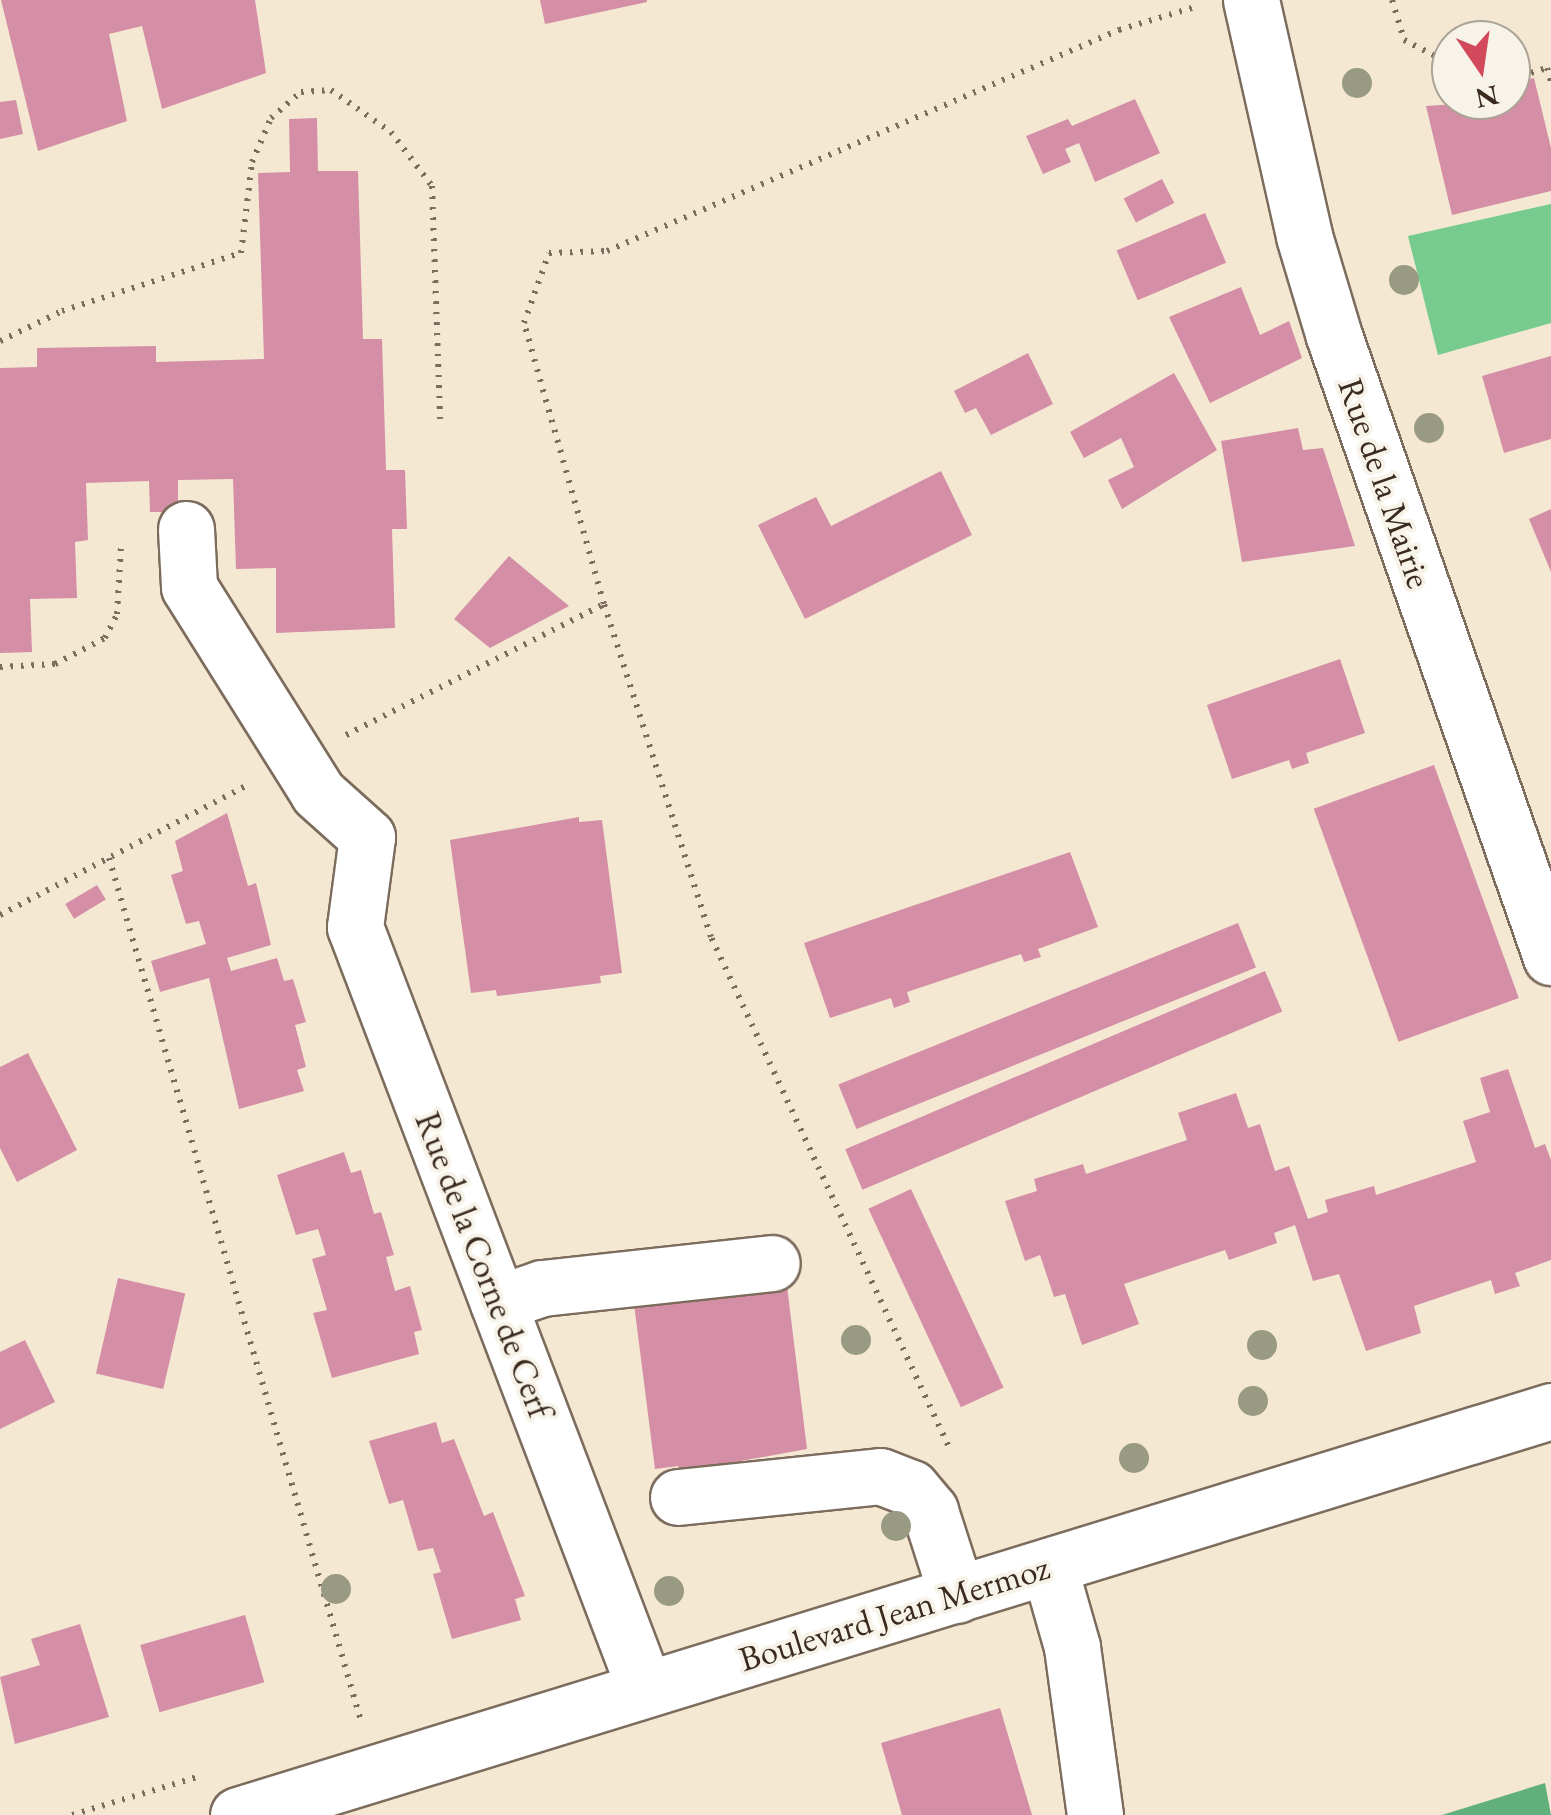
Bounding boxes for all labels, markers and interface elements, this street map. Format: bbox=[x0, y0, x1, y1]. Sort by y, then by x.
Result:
north arrow bbox=[1431, 20, 1531, 120]
text: N bbox=[1472, 77, 1502, 117]
street label: Rue de la Mairie bbox=[1329, 373, 1441, 593]
street label: Rue de la Corne de Cerf bbox=[406, 1106, 562, 1424]
street label: Boulevard Jean Mermoz bbox=[734, 1546, 1054, 1680]

